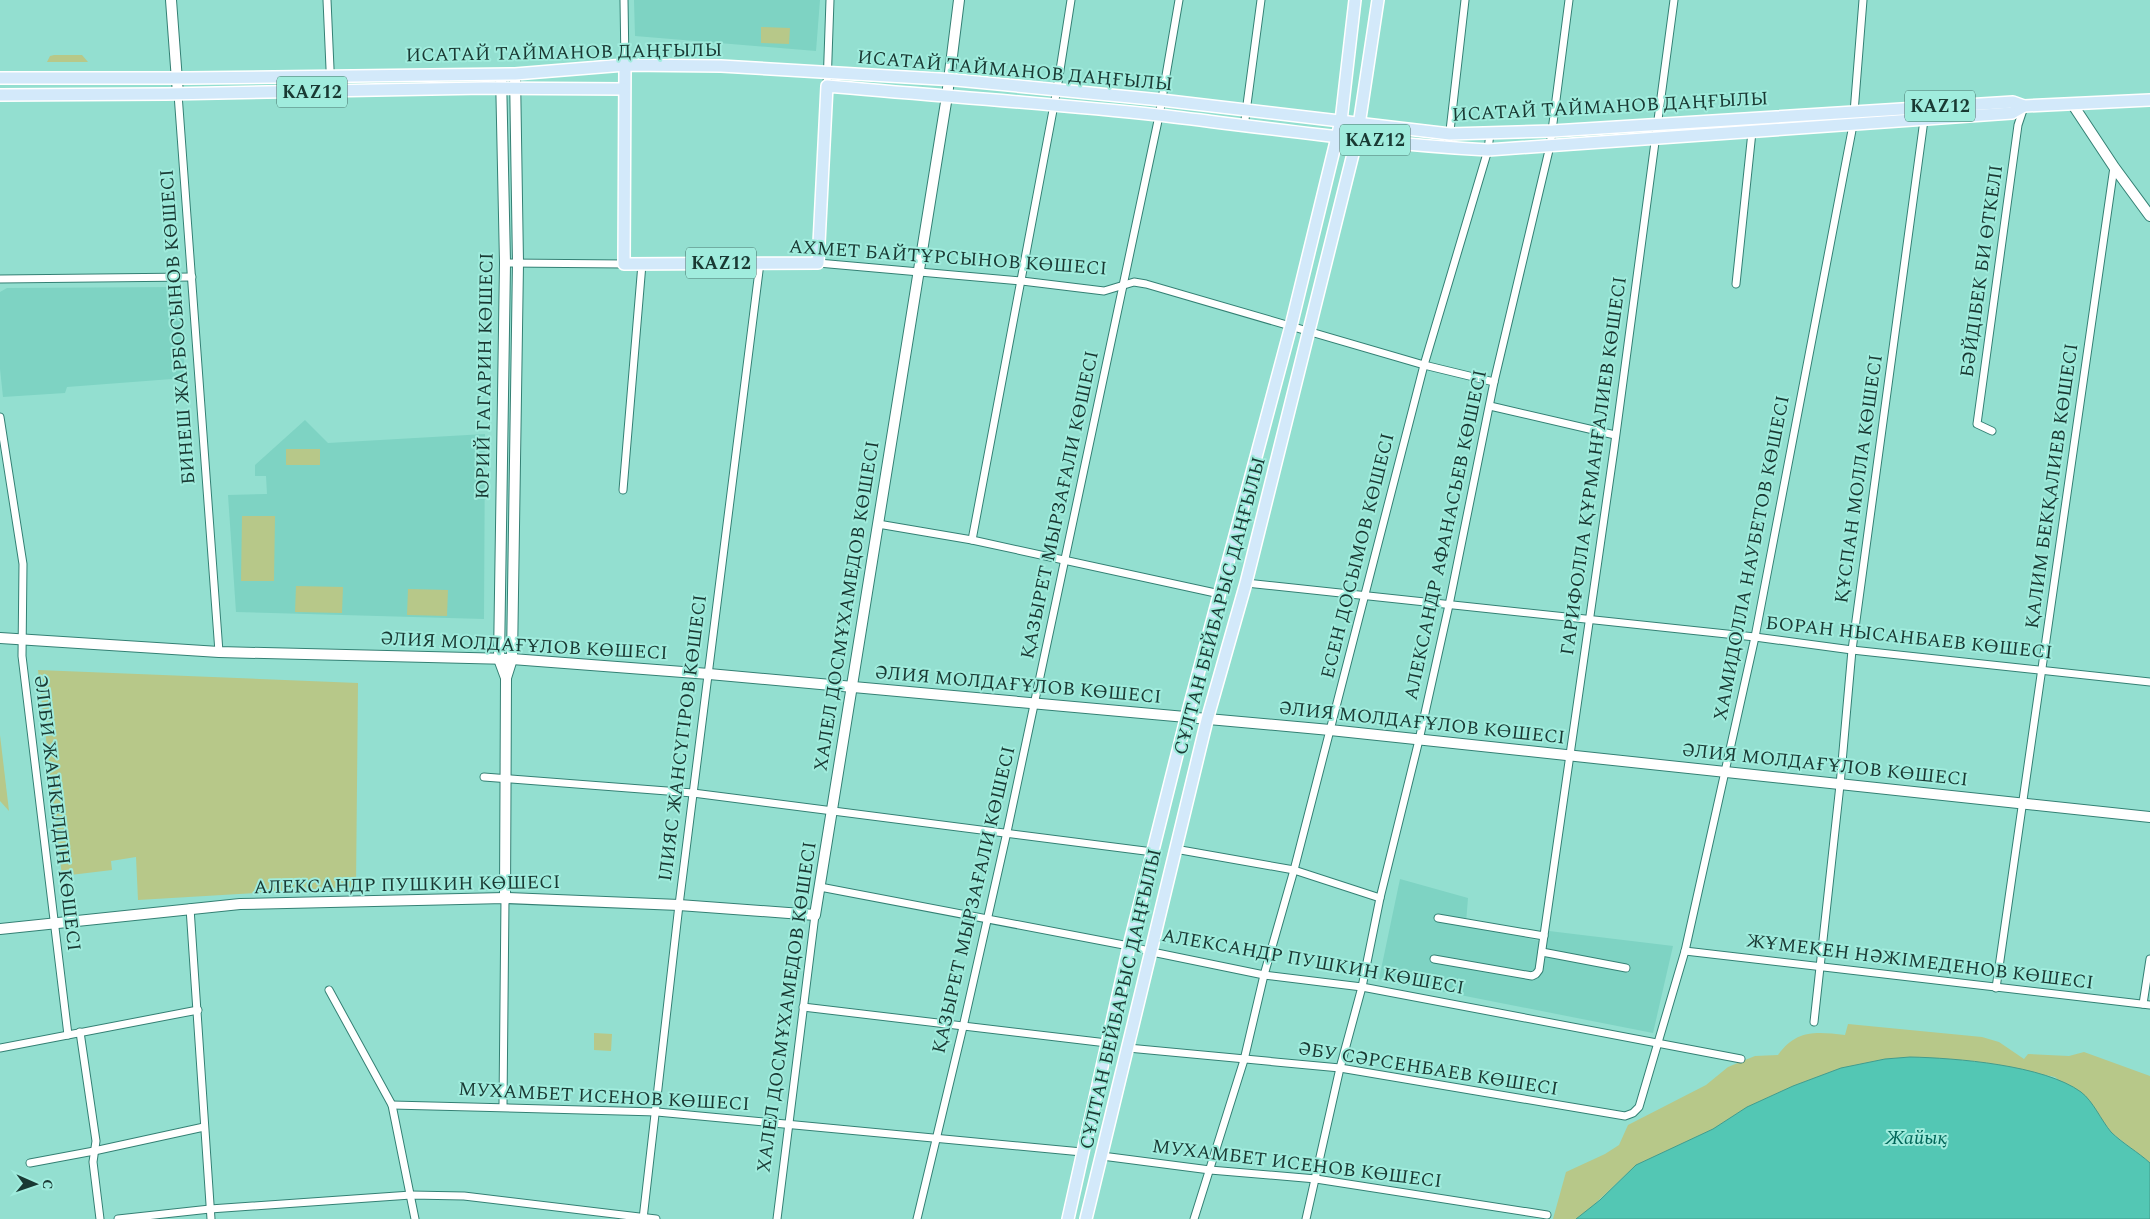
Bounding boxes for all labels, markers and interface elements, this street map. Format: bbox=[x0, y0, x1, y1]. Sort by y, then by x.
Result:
street label: ИСАТАЙ ТАЙМАНОВ ДАҢҒЫЛЫ bbox=[405, 36, 723, 70]
street label: ИСАТАЙ ТАЙМАНОВ ДАҢҒЫЛЫ bbox=[856, 43, 1174, 99]
road number: KAZ12 bbox=[277, 76, 347, 108]
street label: ИСАТАЙ ТАЙМАНОВ ДАҢҒЫЛЫ bbox=[1451, 84, 1769, 130]
road number: KAZ12 bbox=[1905, 90, 1975, 122]
road number: KAZ12 bbox=[1340, 124, 1410, 156]
street label: БӘЙДІБЕК БИ ӨТКЕЛІ bbox=[1953, 163, 2011, 379]
street label: БИНЕШ ЖАРБОСЫНОВ КӨШЕСІ bbox=[153, 168, 203, 486]
street label: АХМЕТ БАЙТҰРСЫНОВ КӨШЕСІ bbox=[788, 232, 1108, 284]
road number: KAZ12 bbox=[686, 248, 756, 278]
street label: ЮРИЙ ГАГАРИН КӨШЕСІ bbox=[468, 252, 502, 500]
street label: ГАРИФОЛЛА ҚҰРМАНҒАЛИЕВ КӨШЕСІ bbox=[1553, 275, 1635, 657]
street label: ҚАЛИМ БЕКҚАЛИЕВ КӨШЕСІ bbox=[2018, 341, 2086, 631]
street label: ҚАЗЫРЕТ МЫРЗАҒАЛИ КӨШЕСІ bbox=[1013, 348, 1107, 662]
street label: ҚҰСПАН МОЛЛА КӨШЕСІ bbox=[1827, 353, 1891, 605]
street label: АЛЕКСАНДР АФАНАСЬЕВ КӨШЕСІ bbox=[1397, 367, 1495, 703]
street label: ХАМИДОЛЛА НАУБЕТОВ КӨШЕСІ bbox=[1706, 393, 1798, 723]
street label: ЕСЕН ДОСЫМОВ КӨШЕСІ bbox=[1313, 430, 1403, 682]
street label: ХАЛЕЛ ДОСМҰХАМЕДОВ КӨШЕСІ bbox=[807, 439, 887, 773]
street label: СҰЛТАН БЕЙБАРЫС ДАҢҒЫЛЫ bbox=[1166, 454, 1274, 758]
street label: ІЛИЯС ЖАНСҮГІРОВ КӨШЕСІ bbox=[651, 593, 715, 883]
street label: БОРАН НЫСАНБАЕВ КӨШЕСІ bbox=[1764, 609, 2054, 667]
street label: ӘЛИЯ МОЛДАҒҰЛОВ КӨШЕСІ bbox=[380, 624, 668, 668]
street label: ӘЛИЯ МОЛДАҒҰЛОВ КӨШЕСІ bbox=[873, 658, 1163, 712]
street label: ӘЛІБИ ЖАНКЕЛДІН КӨШЕСІ bbox=[26, 673, 88, 953]
street label: ӘЛИЯ МОЛДАҒҰЛОВ КӨШЕСІ bbox=[1277, 694, 1567, 752]
street label: ӘЛИЯ МОЛДАҒҰЛОВ КӨШЕСІ bbox=[1680, 736, 1970, 794]
street label: ҚАЗЫРЕТ МЫРЗАҒАЛИ КӨШЕСІ bbox=[924, 743, 1024, 1057]
street label: ХАЛЕЛ ДОСМҰХАМЕДОВ КӨШЕСІ bbox=[749, 839, 825, 1175]
street label: СҰЛТАН БЕЙБАРЫС ДАҢҒЫЛЫ bbox=[1072, 846, 1170, 1152]
street label: АЛЕКСАНДР ПУШКИН КӨШЕСІ bbox=[253, 868, 561, 902]
street label: АЛЕКСАНДР ПУШКИН КӨШЕСІ bbox=[1159, 921, 1467, 1003]
street label: ЖҰМЕКЕН НӘЖІМЕДЕНОВ КӨШЕСІ bbox=[1745, 926, 2095, 998]
street label: ӘБУ СӘРСЕНБАЕВ КӨШЕСІ bbox=[1296, 1034, 1560, 1104]
street label: МУХАМБЕТ ИСЕНОВ КӨШЕСІ bbox=[458, 1075, 750, 1119]
water label: Жайық bbox=[1884, 1123, 1947, 1153]
street label: МУХАМБЕТ ИСЕНОВ КӨШЕСІ bbox=[1150, 1132, 1444, 1196]
north arrow bbox=[10, 1159, 60, 1209]
text: С bbox=[37, 1179, 58, 1190]

